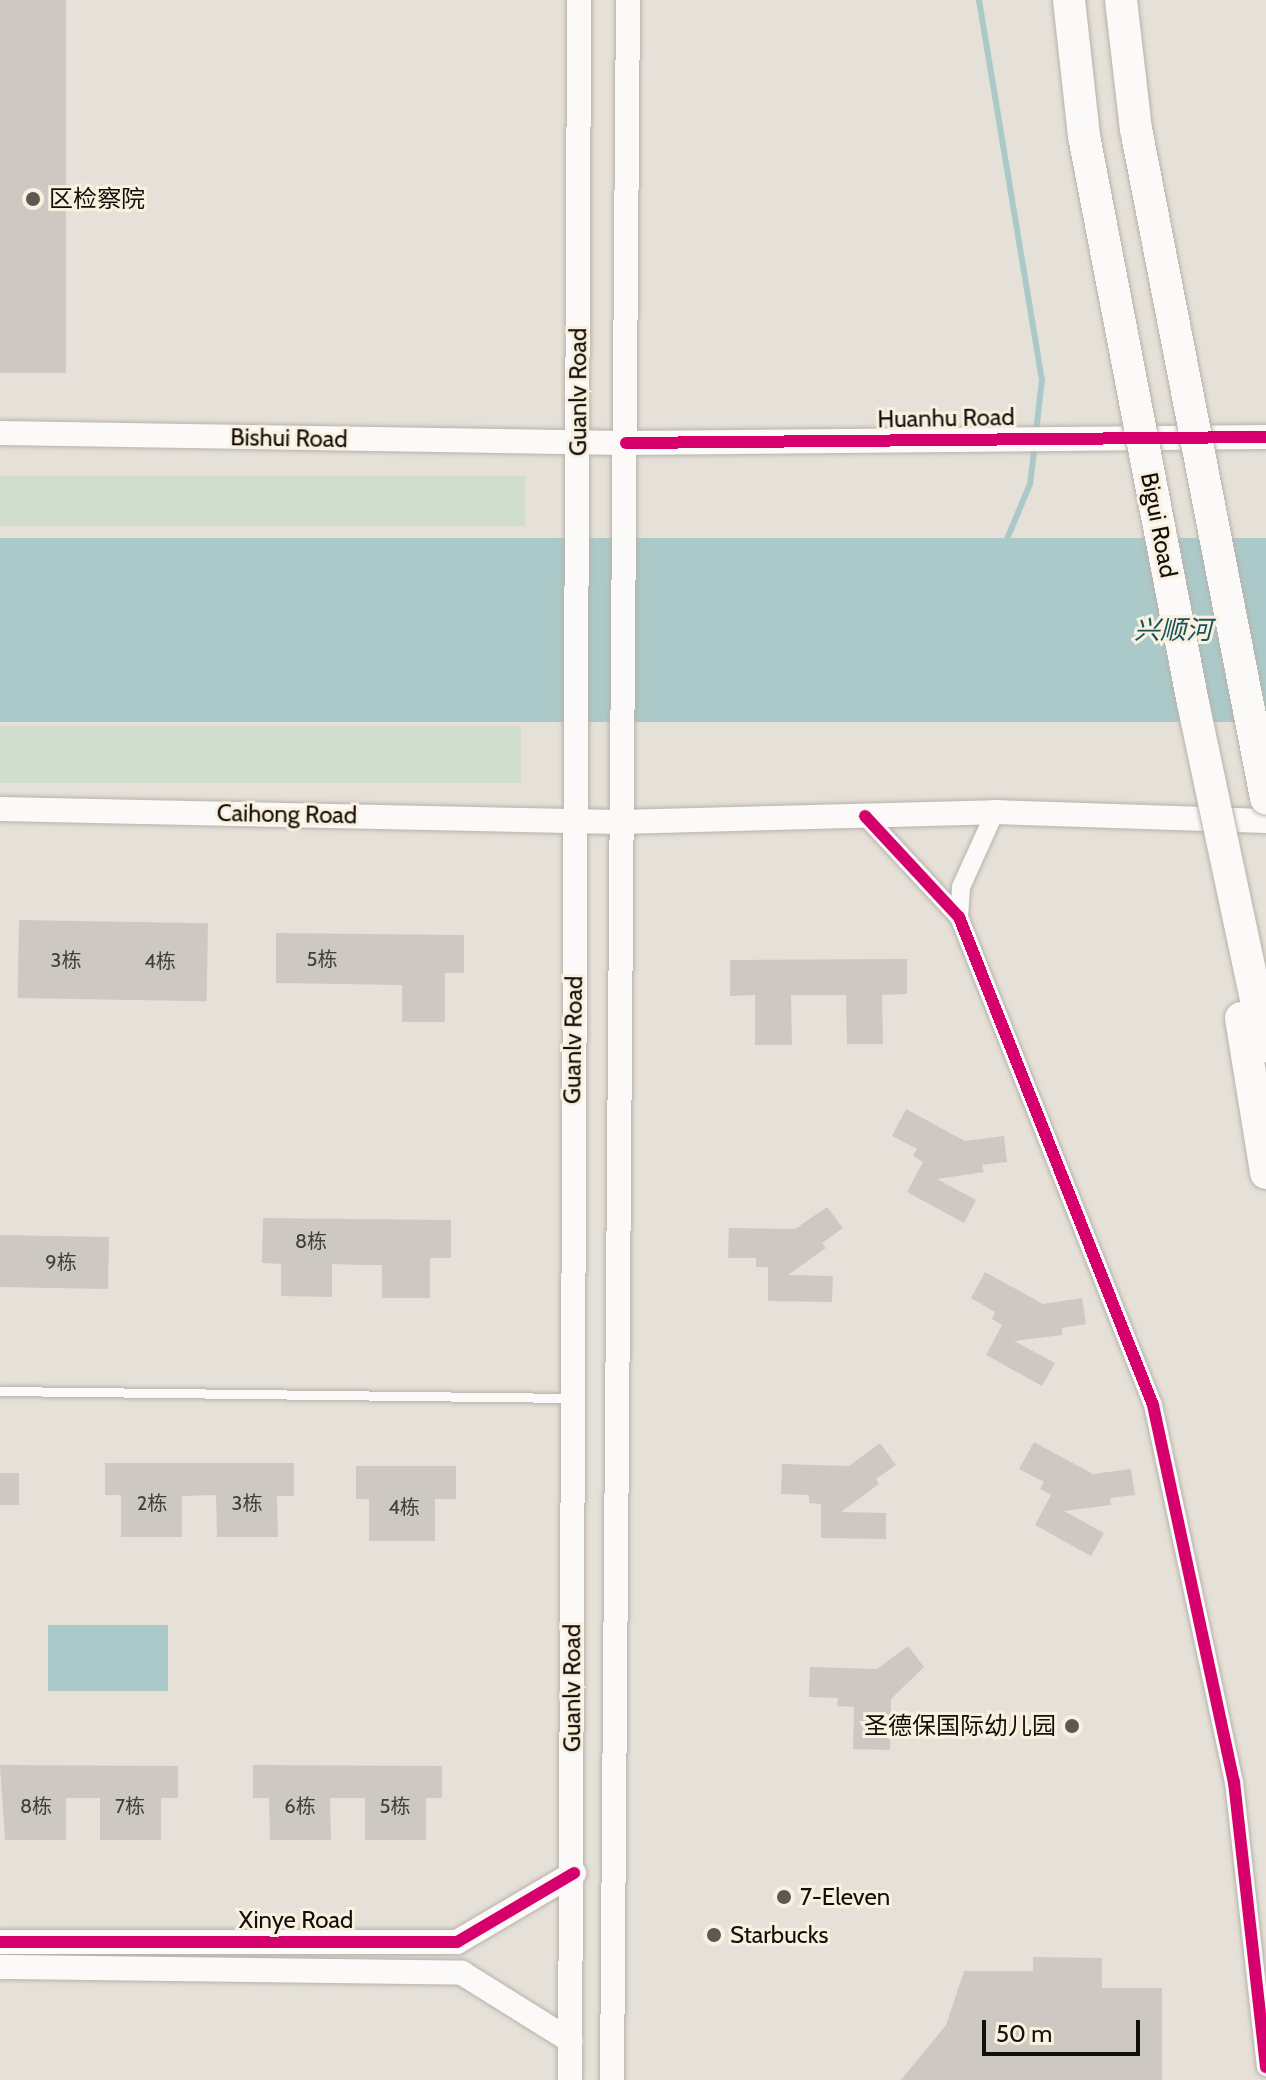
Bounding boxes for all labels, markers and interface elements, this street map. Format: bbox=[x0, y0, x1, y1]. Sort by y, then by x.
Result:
place label: 区检察院 bbox=[49, 185, 145, 213]
marker: 区检察院 bbox=[24, 190, 42, 208]
street label: Guanlv Road bbox=[564, 328, 592, 456]
street label: Huanhu Road bbox=[877, 402, 1015, 434]
street label: Bishui Road bbox=[230, 423, 348, 453]
street label: Bigui Road bbox=[1135, 470, 1183, 580]
water label: 兴顺河 bbox=[1134, 615, 1212, 647]
street label: Caihong Road bbox=[217, 798, 357, 830]
house number: 5栋 bbox=[307, 947, 337, 971]
house number: 3栋 bbox=[51, 948, 81, 972]
house number: 4栋 bbox=[144, 949, 176, 973]
street label: Guanlv Road bbox=[557, 976, 589, 1104]
house number: 8栋 bbox=[295, 1229, 327, 1253]
house number: 9栋 bbox=[45, 1250, 77, 1274]
house number: 2栋 bbox=[137, 1491, 167, 1515]
house number: 3栋 bbox=[232, 1491, 262, 1515]
house number: 4栋 bbox=[388, 1495, 420, 1519]
street label: Guanlv Road bbox=[558, 1624, 586, 1752]
place label: 圣德保国际幼儿园 bbox=[864, 1712, 1056, 1740]
marker: 圣德保国际幼儿园 bbox=[1063, 1717, 1081, 1735]
house number: 8栋 bbox=[20, 1794, 52, 1818]
house number: 7栋 bbox=[115, 1794, 145, 1818]
house number: 6栋 bbox=[284, 1794, 316, 1818]
house number: 5栋 bbox=[380, 1794, 410, 1818]
place label: 7-Eleven bbox=[800, 1883, 890, 1911]
marker: 7-Eleven bbox=[775, 1888, 793, 1906]
street label: Xinye Road bbox=[239, 1906, 353, 1934]
place label: Starbucks bbox=[730, 1921, 828, 1949]
marker: Starbucks bbox=[705, 1926, 723, 1944]
scale bar bbox=[986, 2004, 1144, 2054]
text: 50 m bbox=[996, 2019, 1052, 2048]

